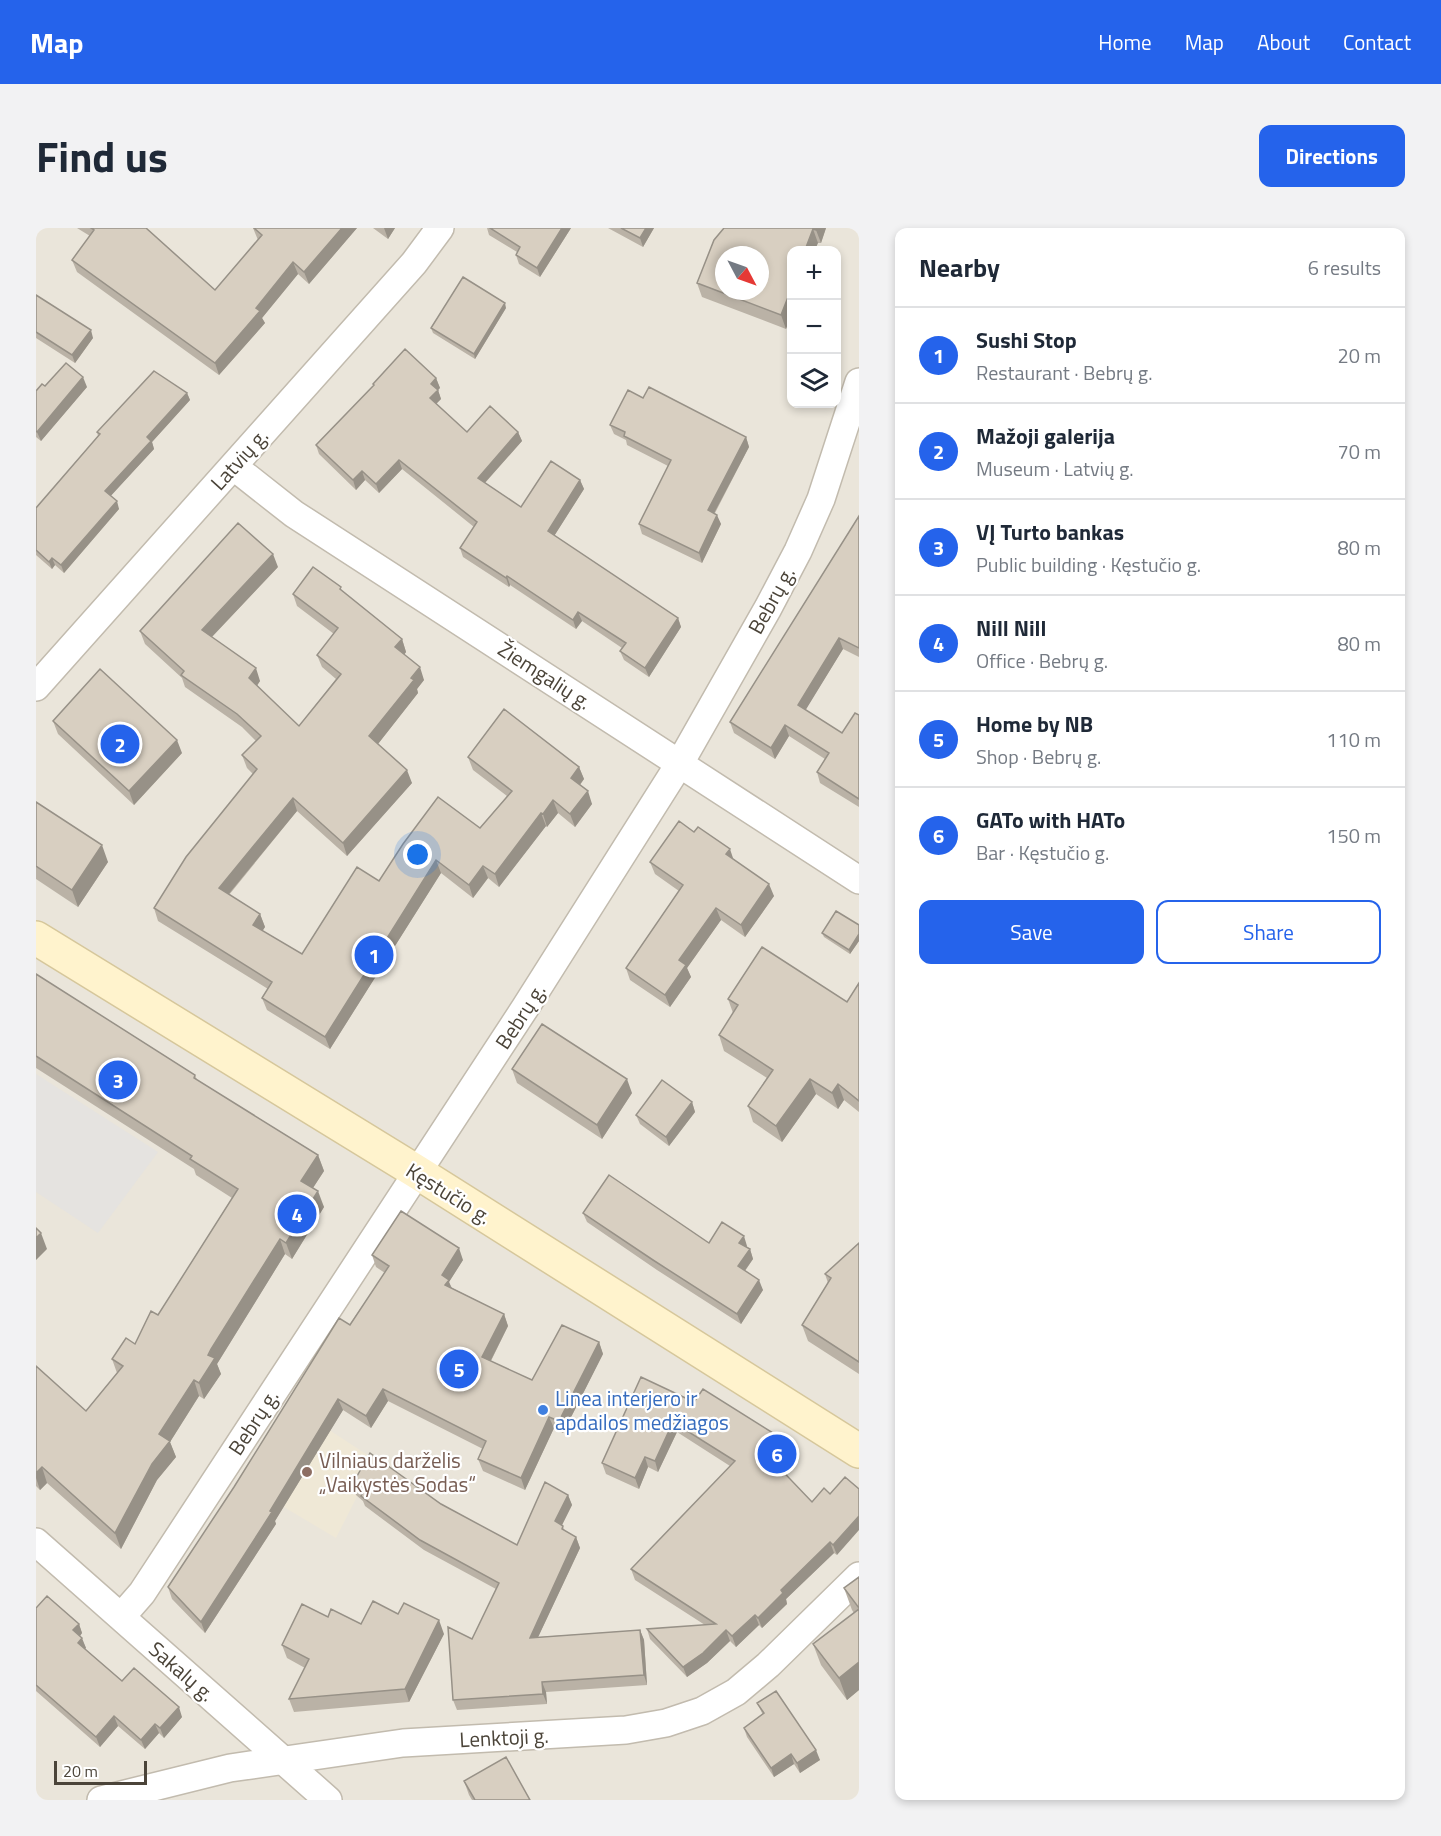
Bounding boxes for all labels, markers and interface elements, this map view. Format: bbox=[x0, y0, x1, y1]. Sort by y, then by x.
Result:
text: Map bbox=[30, 21, 84, 64]
text: Home bbox=[1098, 26, 1152, 58]
text: Map bbox=[1185, 26, 1224, 58]
text: About bbox=[1257, 26, 1310, 58]
text: Contact bbox=[1343, 26, 1411, 58]
text: Find us bbox=[36, 124, 168, 188]
button: Directions bbox=[1259, 125, 1405, 187]
north arrow bbox=[715, 246, 769, 300]
map controls bbox=[787, 246, 841, 408]
button: + bbox=[787, 246, 841, 300]
text: Nearby bbox=[919, 248, 1000, 287]
text: 6 results bbox=[1308, 252, 1381, 283]
button: − bbox=[787, 300, 841, 354]
text: Sushi Stop bbox=[976, 323, 1077, 357]
text: 1 bbox=[933, 340, 944, 371]
text: 20 m bbox=[1337, 340, 1381, 371]
button: layers bbox=[787, 354, 841, 408]
text: Restaurant · Bebrų g. bbox=[976, 357, 1152, 388]
text: Mažoji galerija bbox=[976, 419, 1115, 453]
street label: Latvių g. bbox=[202, 421, 276, 497]
text: 2 bbox=[933, 436, 944, 467]
text: 70 m bbox=[1337, 436, 1381, 467]
text: Museum · Latvių g. bbox=[976, 453, 1134, 484]
text: VĮ Turto bankas bbox=[976, 515, 1124, 549]
text: 3 bbox=[933, 532, 944, 563]
text: 80 m bbox=[1337, 532, 1381, 563]
text: Public building · Kęstučio g. bbox=[976, 549, 1201, 580]
street label: Bebrų g. bbox=[739, 560, 803, 640]
text: Nill Nill bbox=[976, 611, 1046, 645]
text: 4 bbox=[933, 628, 944, 659]
text: 80 m bbox=[1337, 628, 1381, 659]
street label: Žiemgalių g. bbox=[492, 633, 598, 717]
text: Office · Bebrų g. bbox=[976, 645, 1108, 676]
text: Home by NB bbox=[976, 707, 1093, 741]
pin: 2 bbox=[100, 722, 140, 766]
text: 5 bbox=[933, 724, 944, 755]
text: 110 m bbox=[1326, 724, 1381, 755]
text: Shop · Bebrų g. bbox=[976, 741, 1101, 772]
text: GATo with HATo bbox=[976, 803, 1125, 837]
text: 6 bbox=[933, 820, 944, 851]
text: 150 m bbox=[1326, 820, 1381, 851]
text: Bar · Kęstučio g. bbox=[976, 837, 1109, 868]
your location bbox=[403, 840, 432, 869]
button: Save bbox=[919, 900, 1144, 964]
button: Share bbox=[1156, 900, 1381, 964]
pin: 1 bbox=[354, 932, 394, 978]
street label: Bebrų g. bbox=[487, 977, 553, 1055]
pin: 3 bbox=[98, 1058, 137, 1102]
street label: Kęstučio g. bbox=[400, 1154, 498, 1232]
pin: 4 bbox=[278, 1192, 316, 1236]
pin: 5 bbox=[440, 1346, 478, 1392]
place label: Linea interjero ir apdailos medžiagos bbox=[555, 1382, 729, 1438]
street label: Bebrų g. bbox=[220, 1383, 286, 1461]
marker: Linea interjero ir apdailos medžiagos bbox=[536, 1403, 550, 1417]
pin: 6 bbox=[758, 1432, 796, 1476]
place label: Vilniaus darželis „Vaikystės Sodas“ bbox=[319, 1444, 476, 1500]
marker: Vilniaus darželis „Vaikystės Sodas“ bbox=[300, 1465, 314, 1479]
street label: Sakalų g. bbox=[142, 1633, 222, 1709]
street label: Lenktoji g. bbox=[458, 1719, 550, 1755]
scale bar bbox=[54, 1758, 147, 1786]
text: 20 m bbox=[63, 1759, 98, 1783]

